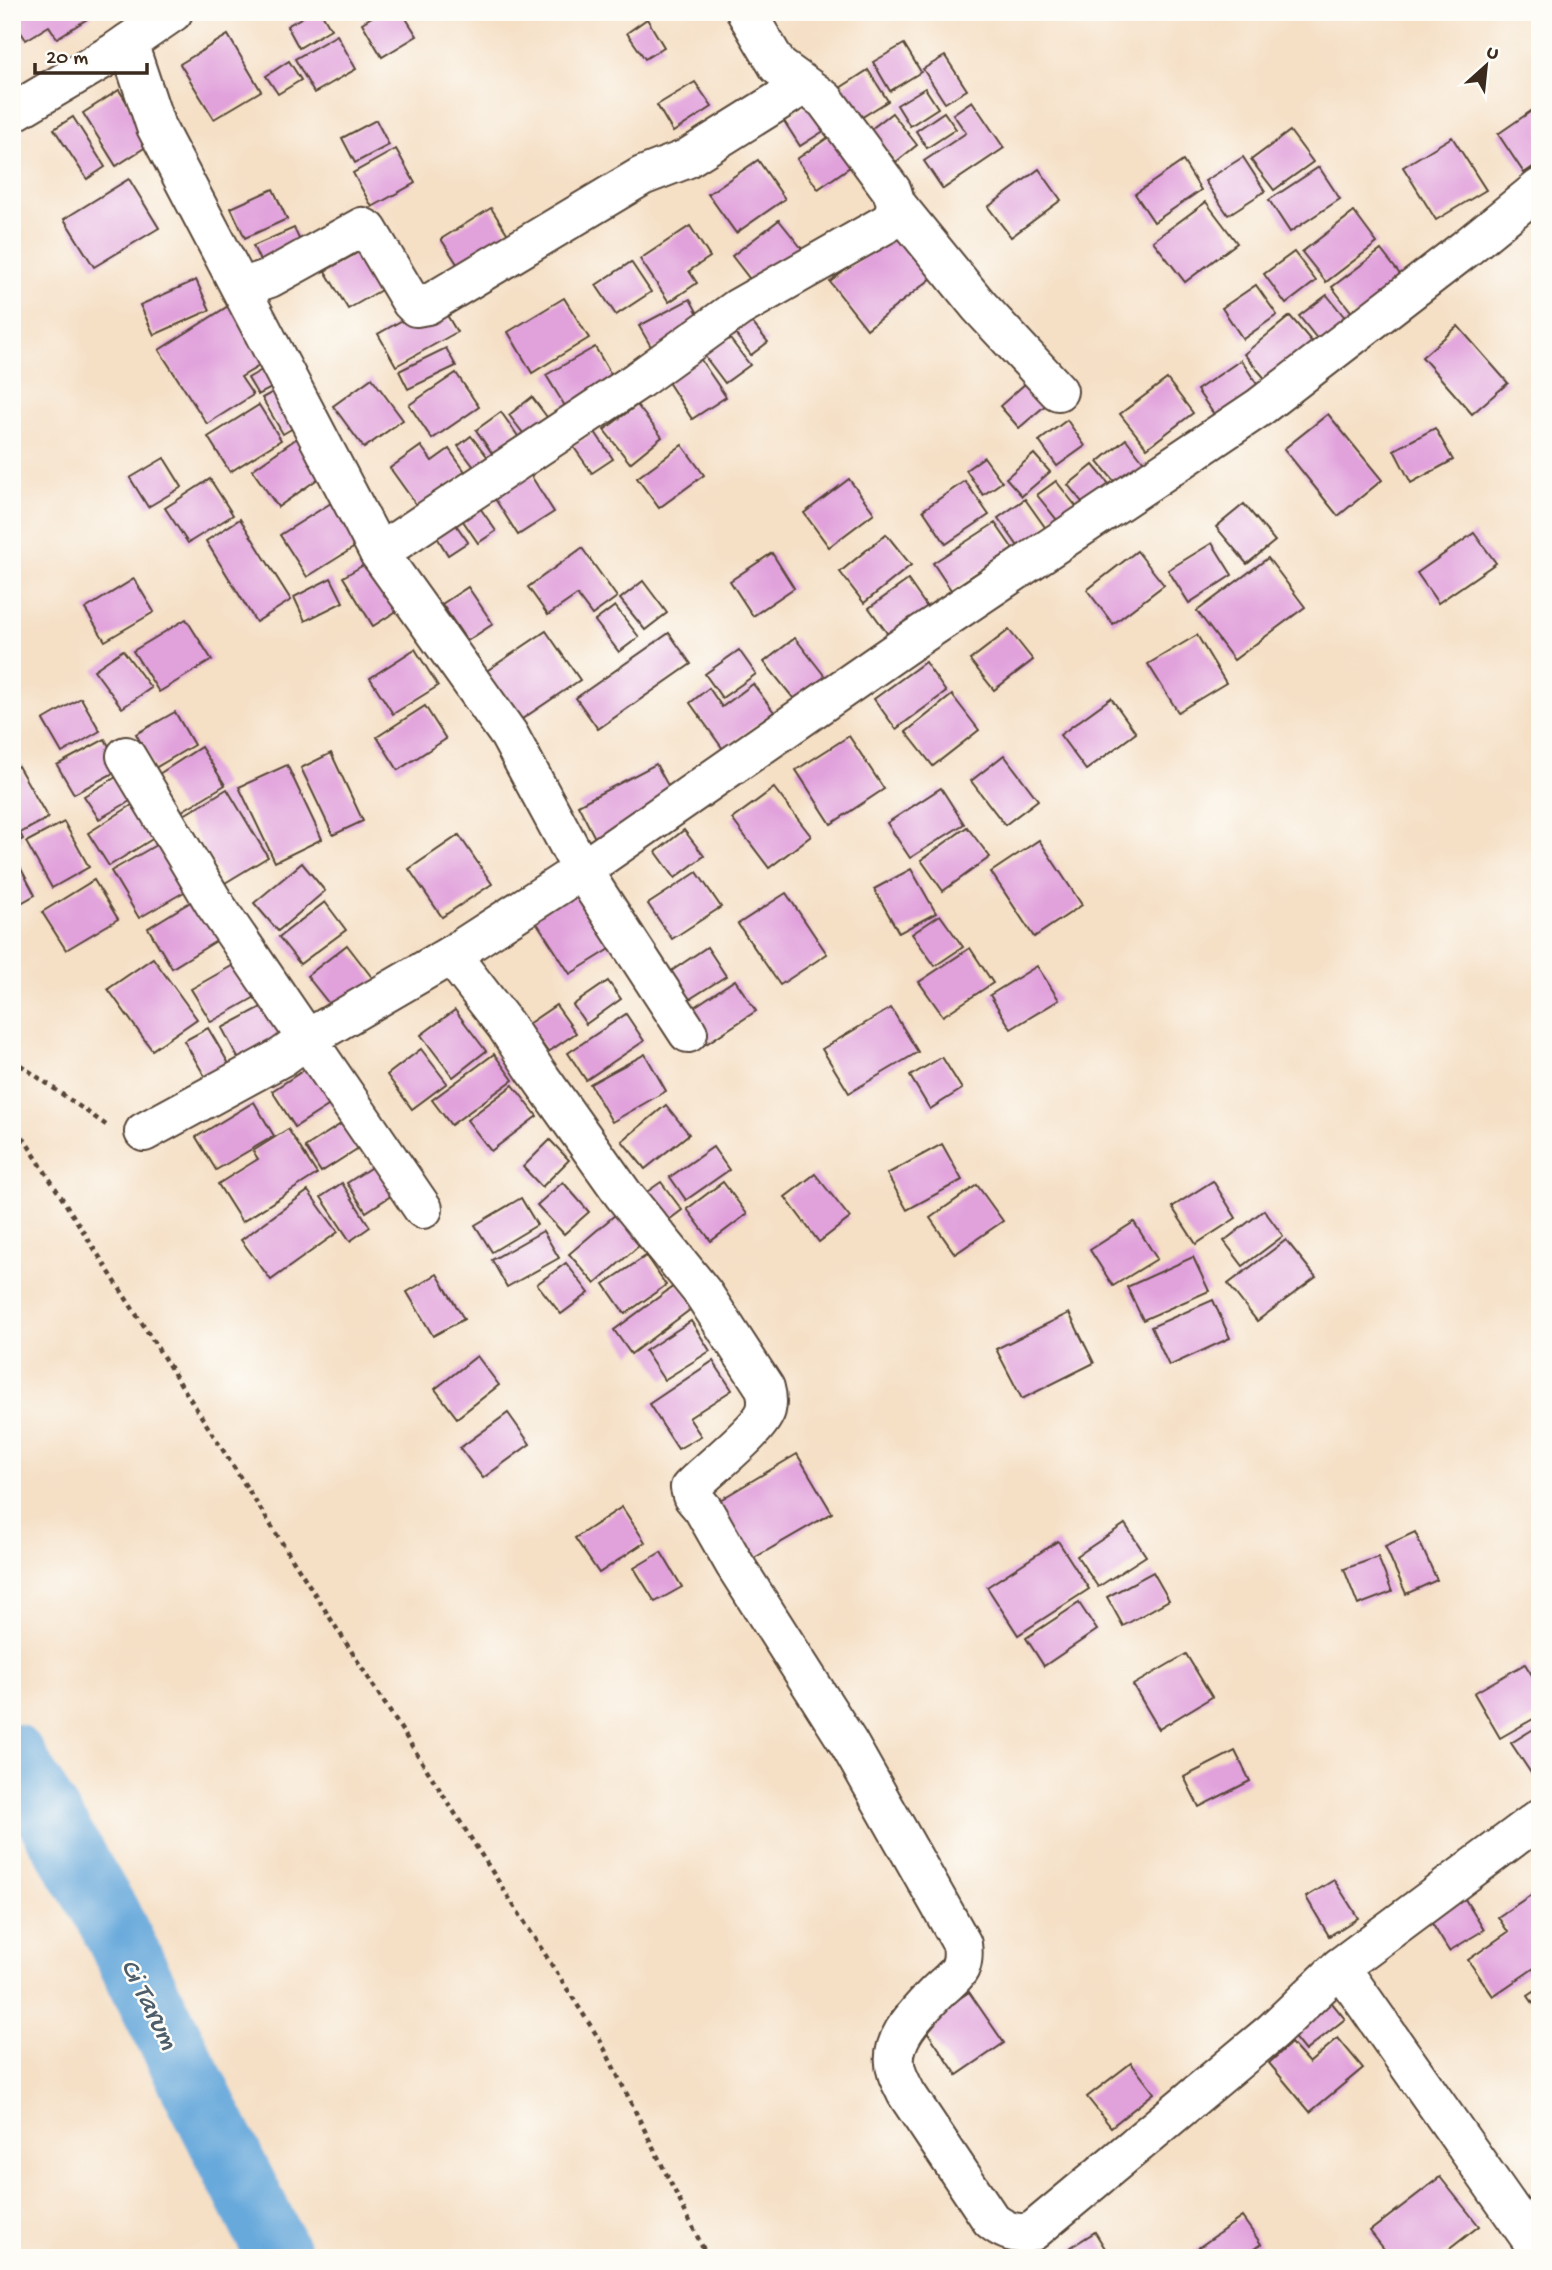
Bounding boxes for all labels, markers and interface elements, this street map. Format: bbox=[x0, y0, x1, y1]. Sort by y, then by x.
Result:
scale bar bbox=[35, 32, 147, 76]
north arrow bbox=[1450, 32, 1520, 102]
text: U bbox=[1482, 41, 1502, 67]
text: 20 m bbox=[46, 47, 88, 72]
water label: Ci Tarum bbox=[111, 1954, 185, 2056]

